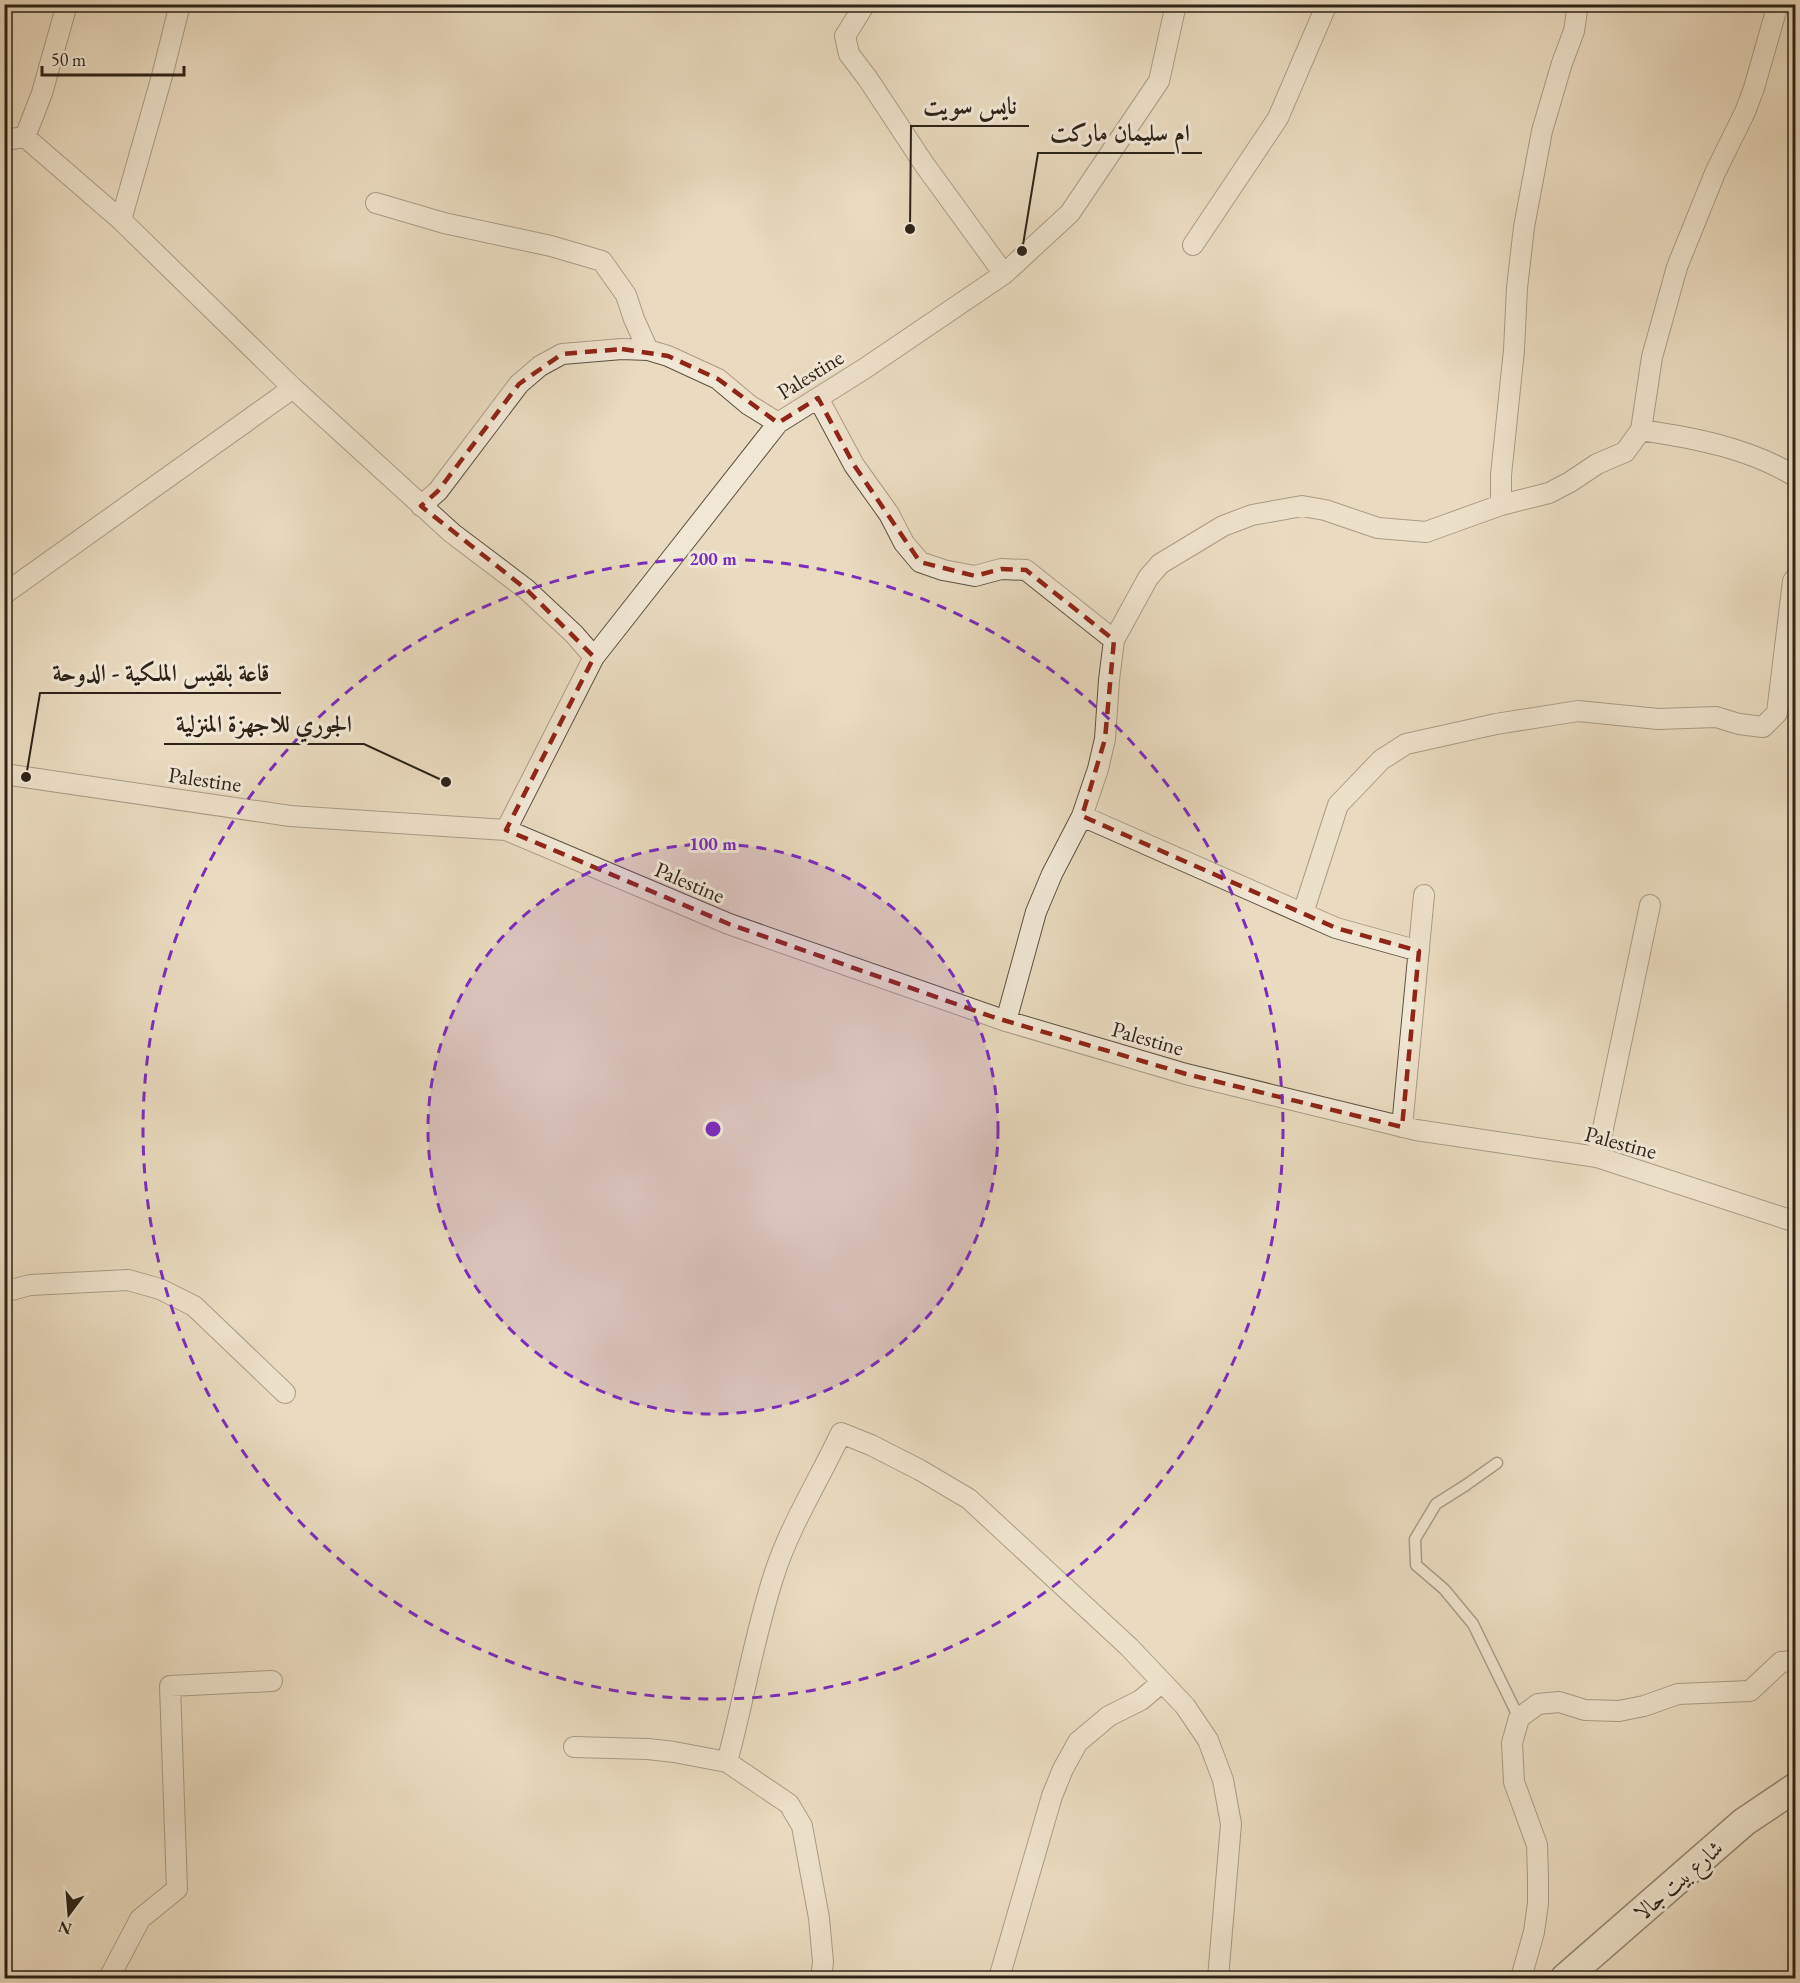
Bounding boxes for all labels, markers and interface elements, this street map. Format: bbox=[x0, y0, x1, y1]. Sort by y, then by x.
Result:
scale bar bbox=[42, 39, 184, 77]
text: 50 m bbox=[51, 48, 86, 71]
callout: نايس سويت bbox=[911, 84, 1029, 126]
text: نايس سويت bbox=[923, 90, 1017, 122]
callout: ام سليمان ماركت bbox=[1038, 111, 1202, 153]
text: ام سليمان ماركت bbox=[1050, 117, 1190, 154]
street label: Palestine bbox=[772, 342, 849, 406]
text: 200 m bbox=[689, 547, 737, 570]
callout: قاعة بلقيس الملكية - الدوحة bbox=[40, 651, 281, 693]
text: قاعة بلقيس الملكية - الدوحة bbox=[53, 657, 269, 689]
callout: الجوري للاجهزة المنزلية bbox=[164, 702, 364, 744]
text: الجوري للاجهزة المنزلية bbox=[176, 708, 352, 743]
street label: Palestine bbox=[167, 760, 244, 799]
text: 100 m bbox=[689, 832, 737, 855]
street label: Palestine bbox=[650, 855, 730, 910]
street label: Palestine bbox=[1109, 1014, 1187, 1063]
centre of rings bbox=[703, 1119, 723, 1139]
street label: Palestine bbox=[1582, 1119, 1660, 1166]
street label: شارع بيت جالا bbox=[1628, 1834, 1732, 1930]
north arrow bbox=[39, 1884, 99, 1944]
text: N bbox=[56, 1916, 74, 1940]

